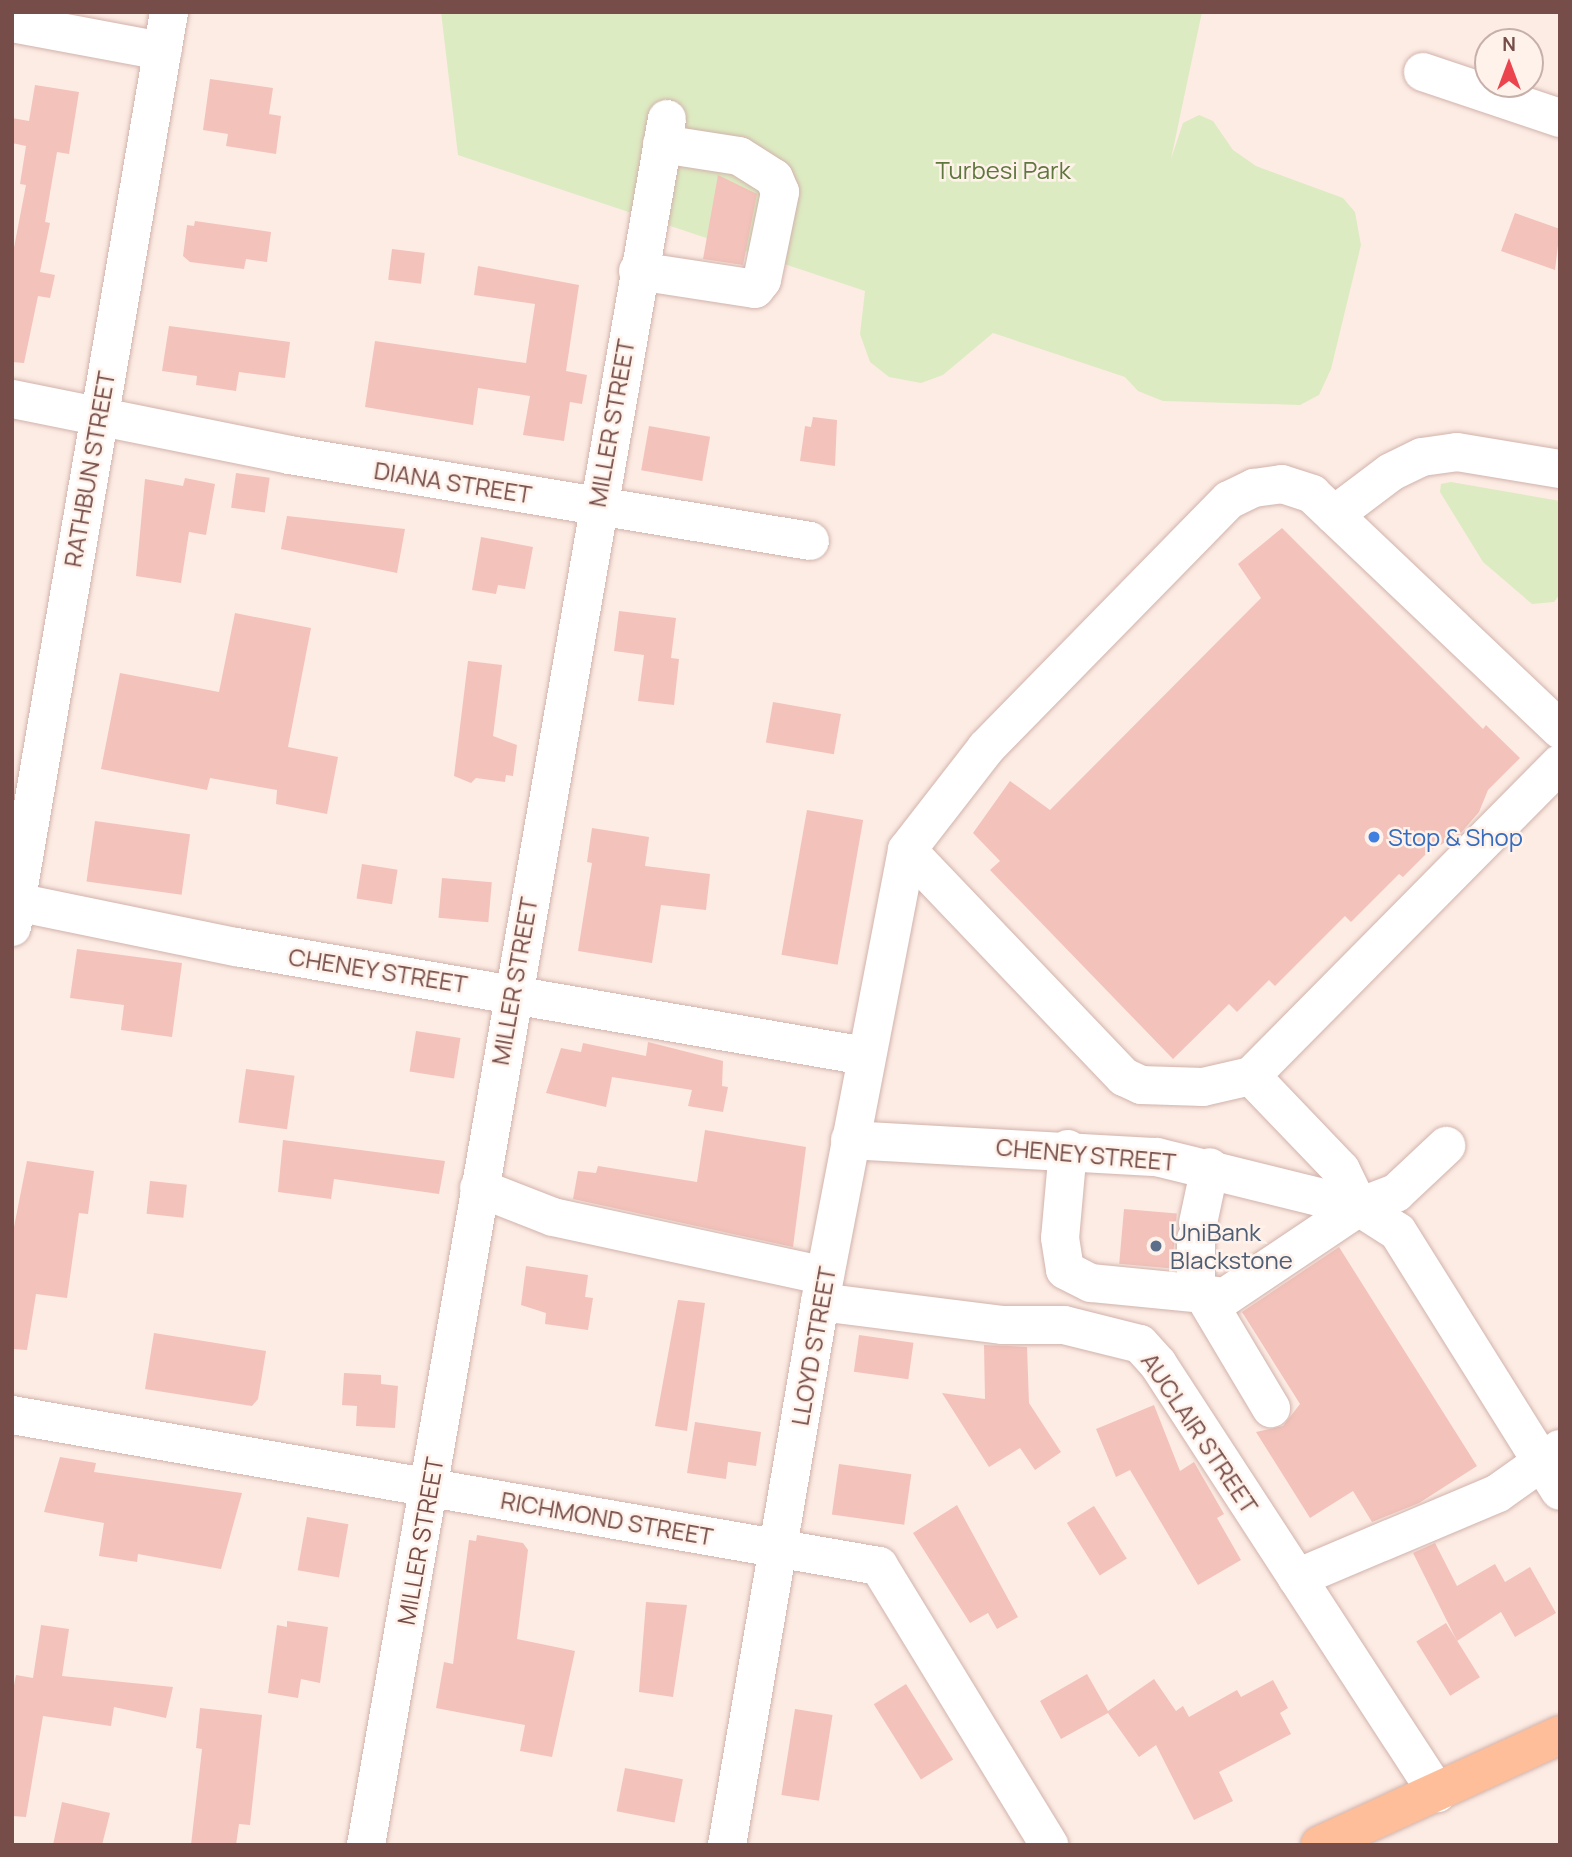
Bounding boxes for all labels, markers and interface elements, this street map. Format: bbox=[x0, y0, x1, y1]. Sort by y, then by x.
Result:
north arrow bbox=[1474, 28, 1544, 98]
text: N bbox=[1502, 31, 1516, 57]
park label: Turbesi Park bbox=[935, 156, 1071, 184]
street label: MILLER STREET bbox=[582, 337, 640, 509]
street label: RATHBUN STREET bbox=[58, 369, 120, 569]
street label: DIANA STREET bbox=[372, 455, 534, 509]
place label: Stop & Shop bbox=[1388, 823, 1523, 851]
marker: Stop & Shop bbox=[1366, 829, 1382, 845]
street label: MILLER STREET bbox=[485, 895, 543, 1067]
street label: CHENEY STREET bbox=[286, 942, 470, 998]
street label: CHENEY STREET bbox=[994, 1132, 1178, 1176]
place label: UniBank Blackstone bbox=[1170, 1218, 1293, 1274]
marker: UniBank Blackstone bbox=[1148, 1238, 1164, 1254]
street label: LLOYD STREET bbox=[785, 1264, 841, 1428]
street label: AUCLAIR STREET bbox=[1136, 1347, 1264, 1519]
street label: MILLER STREET bbox=[391, 1455, 449, 1627]
street label: RICHMOND STREET bbox=[499, 1485, 715, 1551]

